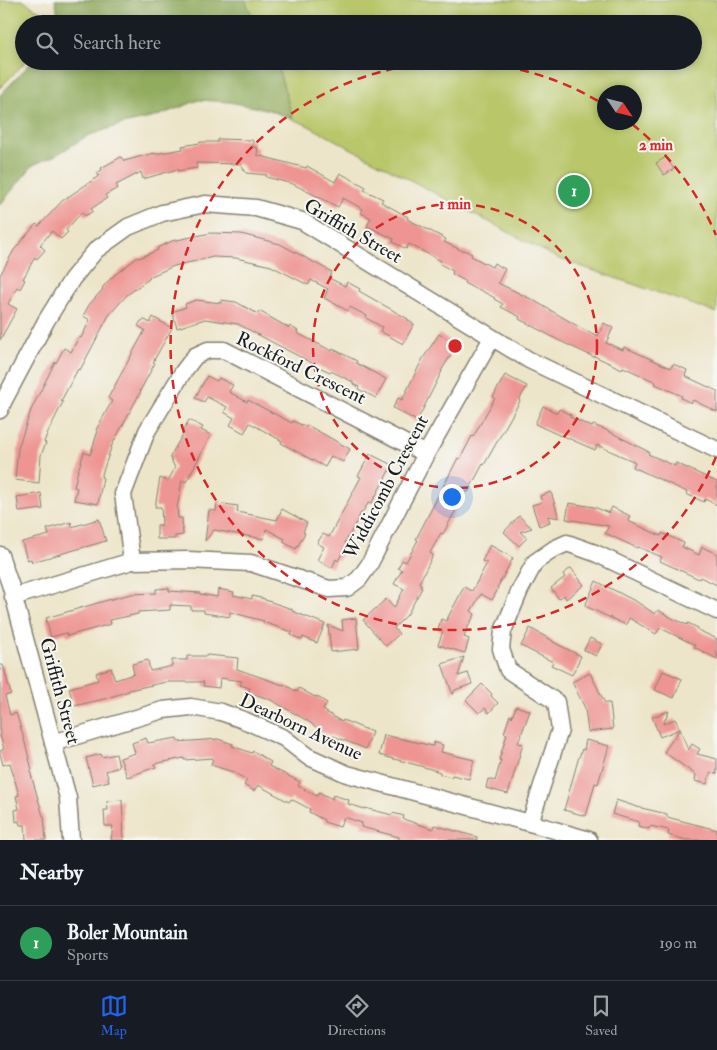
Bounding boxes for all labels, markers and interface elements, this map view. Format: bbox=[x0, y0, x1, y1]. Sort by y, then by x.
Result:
search box bbox=[15, 15, 702, 70]
icon: search bbox=[33, 29, 61, 57]
text: Search here bbox=[73, 31, 161, 55]
north arrow bbox=[597, 85, 642, 130]
text: 2 min bbox=[639, 136, 673, 155]
pin: 1 bbox=[558, 172, 590, 210]
street label: Griffith Street bbox=[300, 193, 406, 269]
text: 1 min bbox=[439, 195, 471, 214]
street label: Rockford Crescent bbox=[232, 326, 370, 410]
centre of rings bbox=[446, 337, 464, 355]
street label: Widdicomb Crescent bbox=[338, 411, 434, 564]
your location bbox=[439, 484, 465, 510]
street label: Griffith Street bbox=[34, 635, 86, 747]
street label: Dearborn Avenue bbox=[236, 688, 366, 766]
text: Nearby bbox=[20, 859, 83, 886]
text: Boler Mountain bbox=[67, 921, 188, 945]
text: 1 bbox=[33, 933, 39, 953]
text: 190 m bbox=[659, 933, 697, 953]
text: Sports bbox=[67, 945, 108, 965]
tab: Map bbox=[100, 992, 128, 1039]
tab: Directions bbox=[327, 992, 386, 1039]
tab: Saved bbox=[585, 992, 617, 1039]

